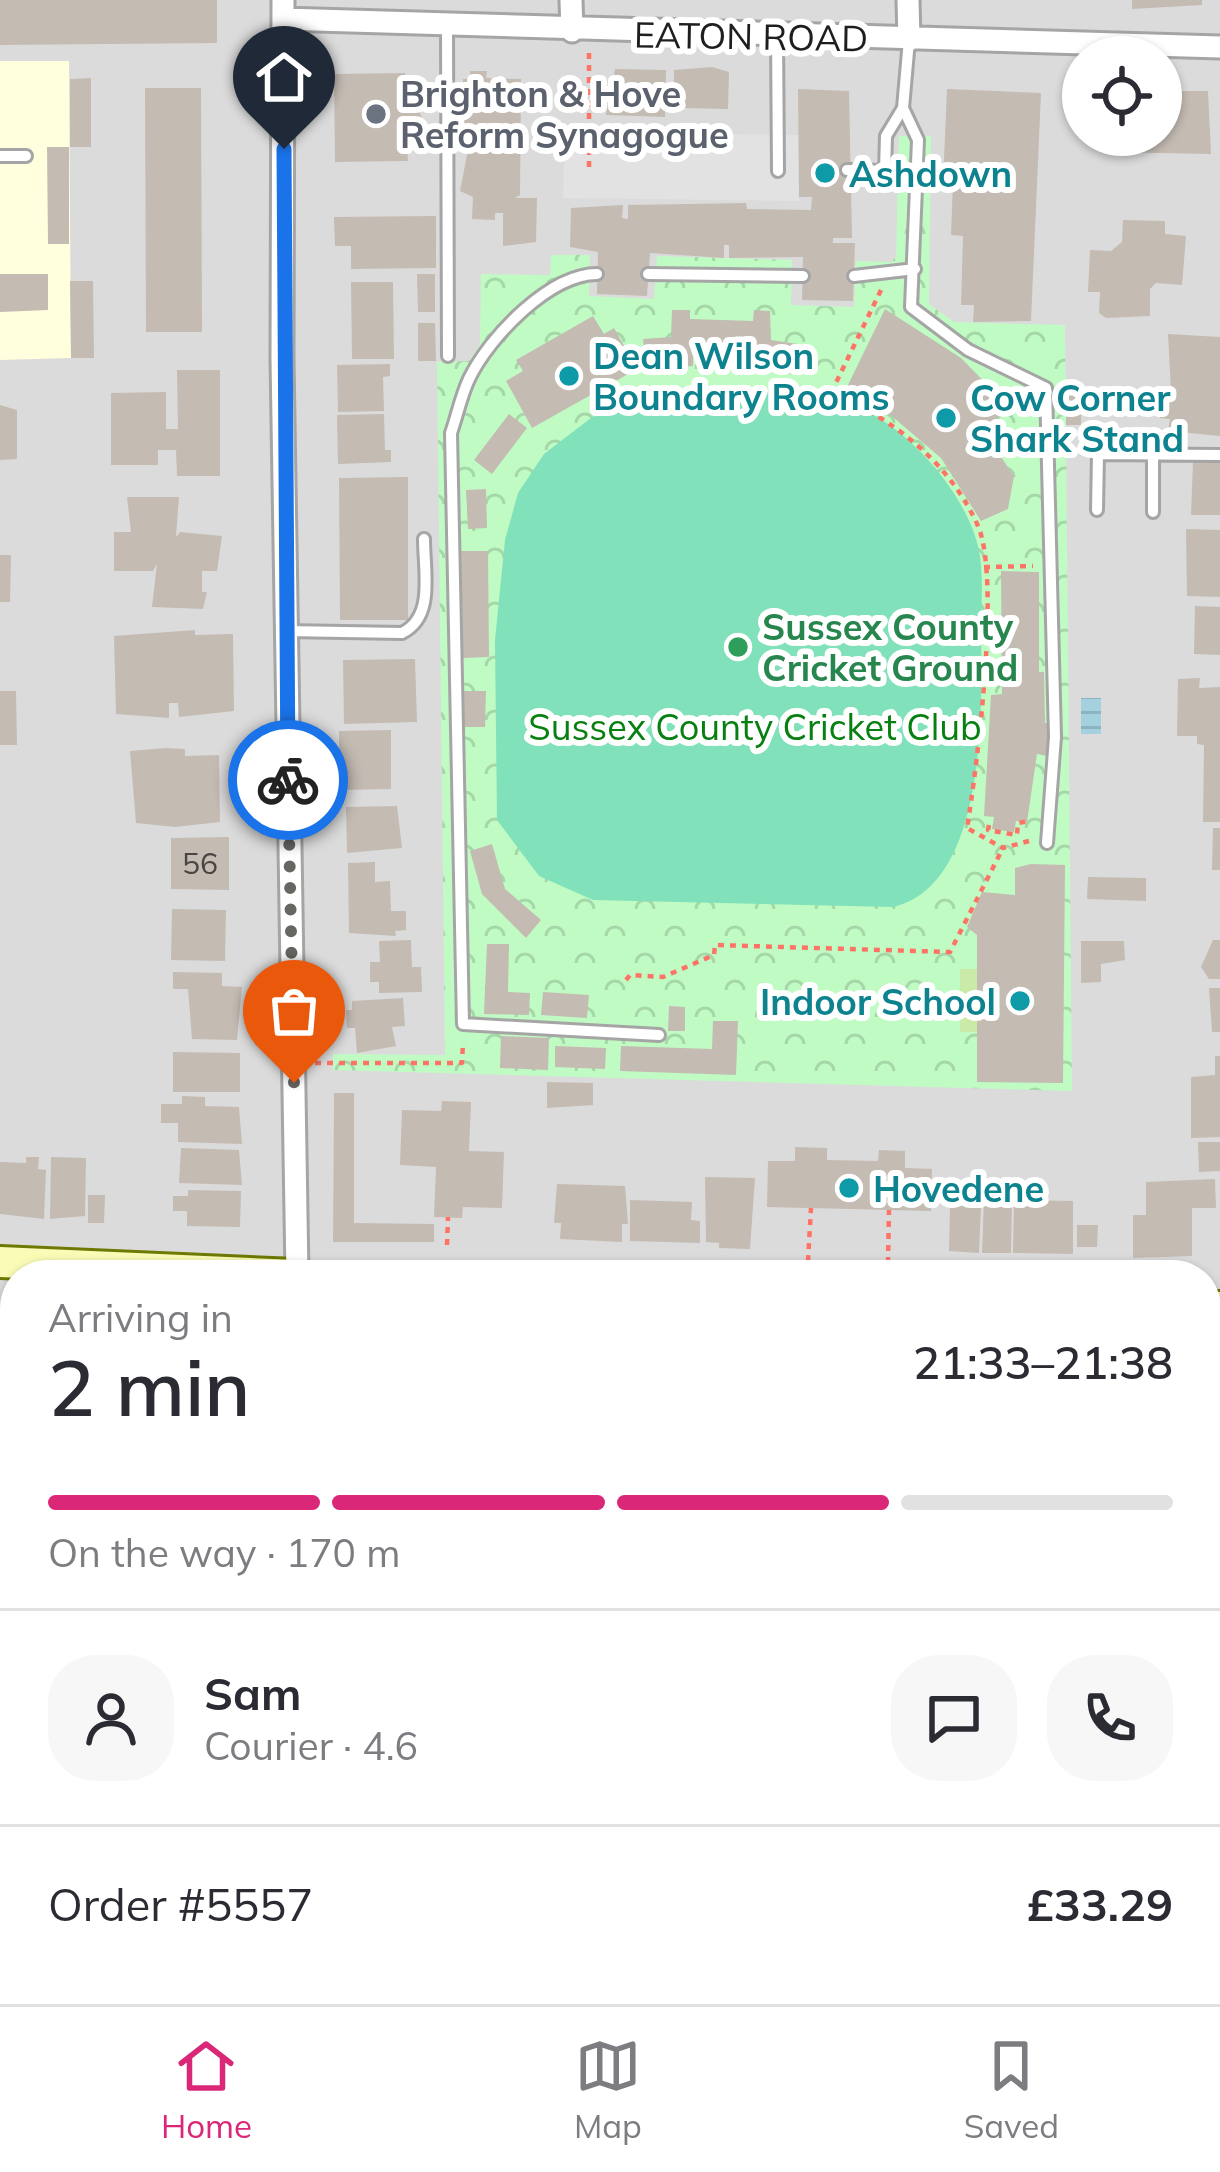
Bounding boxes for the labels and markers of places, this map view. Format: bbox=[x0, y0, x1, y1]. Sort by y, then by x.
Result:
pin bbox=[233, 26, 335, 149]
place label: Brighton & Hove Reform Synagogue bbox=[400, 71, 729, 157]
marker: Brighton & Hove Reform Synagogue bbox=[363, 101, 389, 127]
place label: Ashdown bbox=[849, 151, 1012, 196]
marker: Ashdown bbox=[812, 160, 838, 186]
place label: Dean Wilson Boundary Rooms bbox=[593, 333, 889, 419]
marker: Dean Wilson Boundary Rooms bbox=[556, 363, 582, 389]
place label: Cow Corner Shark Stand bbox=[970, 375, 1184, 461]
marker: Cow Corner Shark Stand bbox=[933, 405, 959, 431]
place label: Sussex County Cricket Ground bbox=[762, 604, 1018, 690]
marker: Sussex County Cricket Ground bbox=[725, 634, 751, 660]
pin bbox=[243, 960, 345, 1083]
place label: Indoor School bbox=[760, 979, 996, 1024]
marker: Indoor School bbox=[1007, 988, 1033, 1014]
place label: Hovedene bbox=[873, 1166, 1044, 1211]
marker: Hovedene bbox=[836, 1175, 862, 1201]

